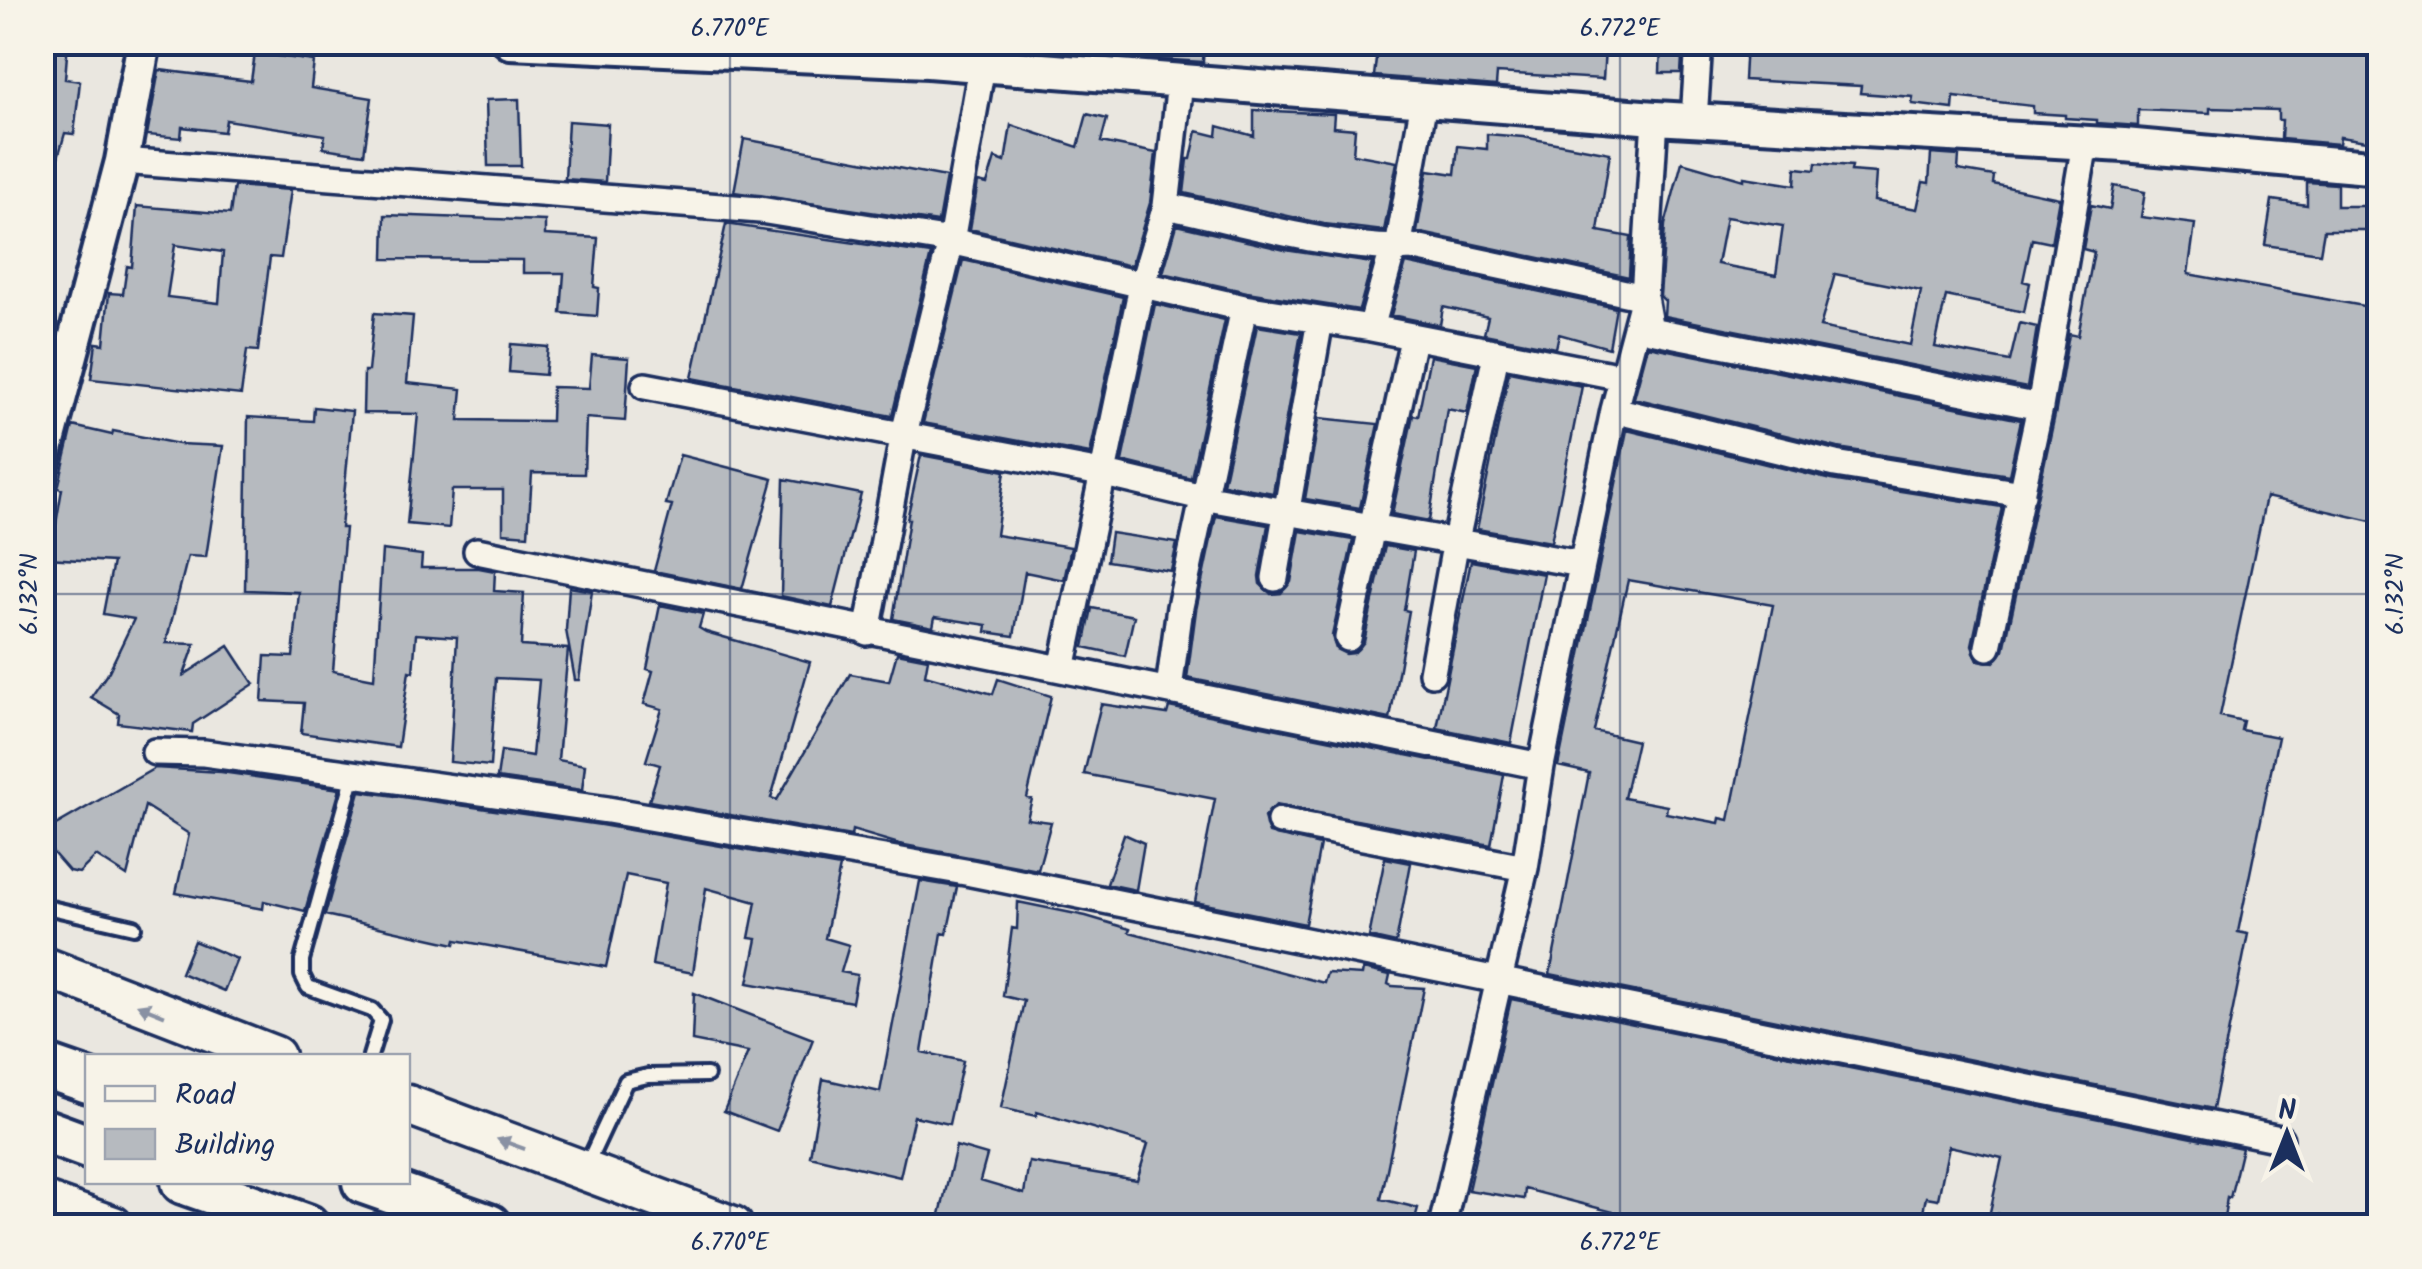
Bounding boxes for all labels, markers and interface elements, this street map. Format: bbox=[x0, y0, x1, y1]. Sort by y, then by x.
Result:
text: 6.770°E bbox=[691, 9, 771, 49]
text: 6.772°E bbox=[1580, 9, 1662, 49]
text: 6.132°N bbox=[10, 553, 50, 635]
text: 6.132°N bbox=[2376, 553, 2416, 635]
one-way arrow bbox=[136, 1002, 166, 1018]
legend bbox=[85, 1054, 410, 1184]
text: Road bbox=[175, 1072, 236, 1120]
north arrow bbox=[2237, 1084, 2337, 1184]
text: N bbox=[2278, 1089, 2296, 1134]
text: Building bbox=[175, 1122, 275, 1170]
one-way arrow bbox=[495, 1136, 525, 1151]
text: 6.770°E bbox=[691, 1223, 771, 1263]
text: 6.772°E bbox=[1580, 1223, 1662, 1263]

